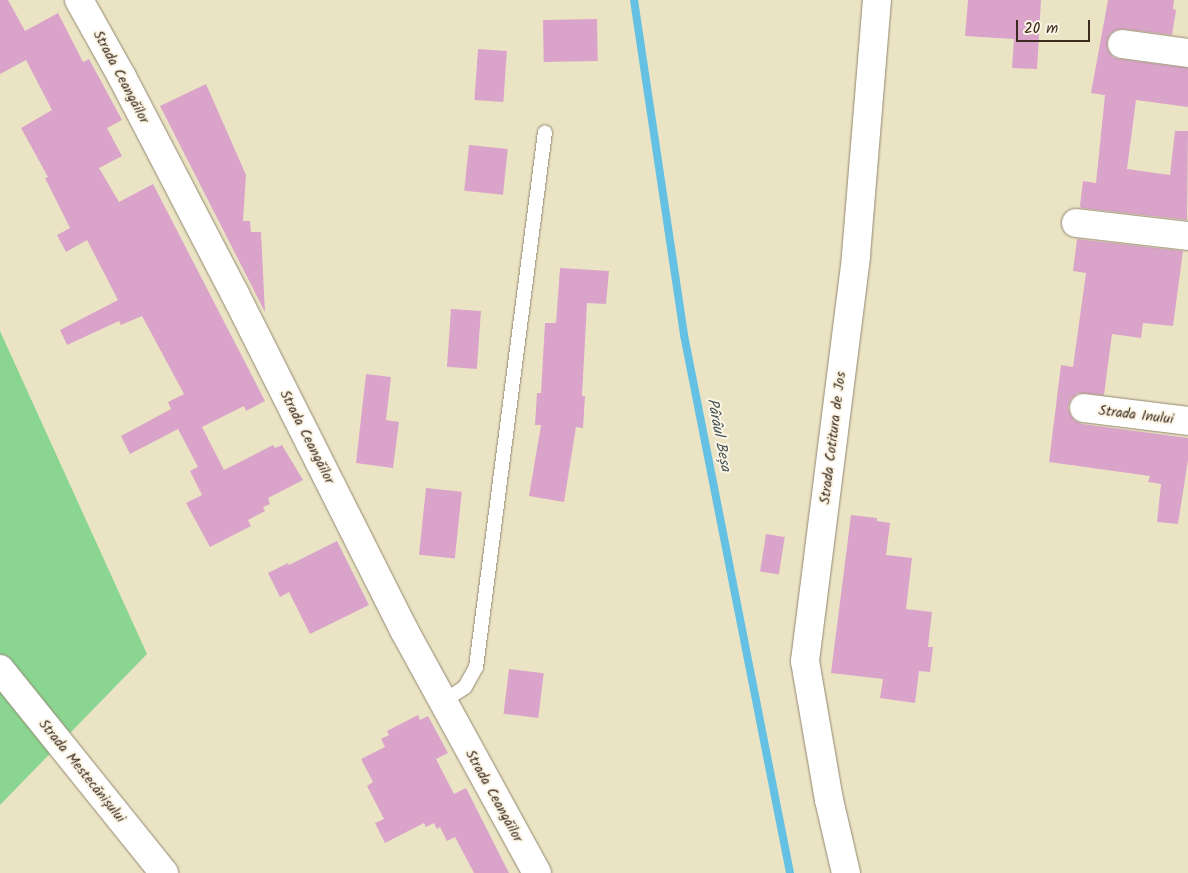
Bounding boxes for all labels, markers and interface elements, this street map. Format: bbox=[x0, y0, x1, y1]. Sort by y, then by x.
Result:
scale bar bbox=[1018, 10, 1092, 42]
text: 20 m bbox=[1024, 17, 1058, 41]
street label: Strada Ceangăilor bbox=[89, 28, 153, 126]
street label: Strada Cotitura de Jos bbox=[817, 371, 849, 505]
street label: Strada Ceangăilor bbox=[276, 387, 338, 487]
water label: Pârâul Beșa bbox=[702, 397, 734, 473]
street label: Strada Inului bbox=[1098, 402, 1174, 428]
street label: Strada Mestecănișului bbox=[35, 716, 129, 826]
street label: Strada Ceangăilor bbox=[462, 747, 526, 845]

